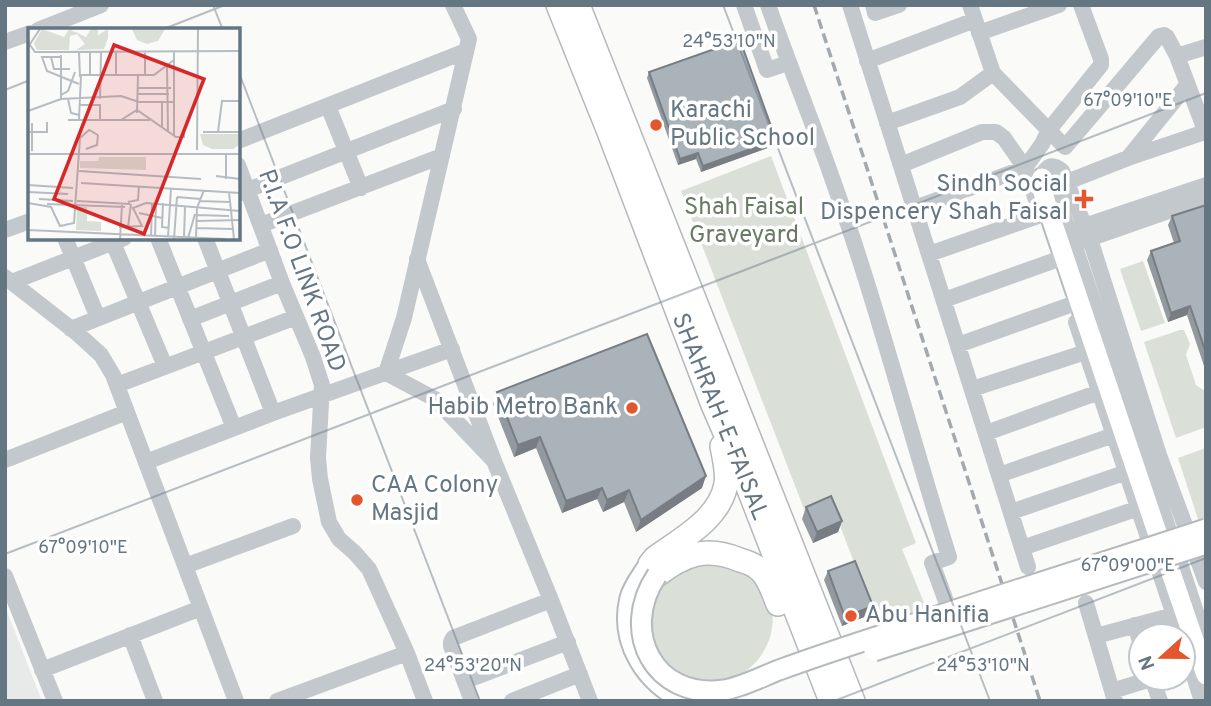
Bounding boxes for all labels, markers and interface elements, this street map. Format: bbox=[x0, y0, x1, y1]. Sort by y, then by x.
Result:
inset map bbox=[28, 28, 240, 240]
text: 24°53'10"N bbox=[682, 31, 776, 54]
text: 67°09'10"E bbox=[1083, 90, 1173, 113]
place label: Karachi Public School bbox=[670, 96, 815, 154]
marker: Karachi Public School bbox=[648, 117, 664, 133]
street label: P.I.A F.O LINK ROAD bbox=[250, 166, 352, 376]
place label: Sindh Social Dispencery Shah Faisal bbox=[820, 170, 1068, 228]
marker: Sindh Social Dispencery Shah Faisal bbox=[1074, 189, 1094, 209]
park label: Shah Faisal Graveyard bbox=[684, 193, 804, 251]
street label: SHAHRAH-E-FAISAL bbox=[664, 309, 774, 525]
place label: Habib Metro Bank bbox=[428, 393, 618, 423]
marker: Habib Metro Bank bbox=[624, 400, 640, 416]
place label: CAA Colony Masjid bbox=[371, 471, 498, 529]
marker: CAA Colony Masjid bbox=[349, 492, 365, 508]
text: 67°09'10"E bbox=[38, 537, 128, 560]
text: 67°09'00"E bbox=[1081, 555, 1175, 578]
place label: Abu Hanifia bbox=[865, 601, 989, 631]
marker: Abu Hanifia bbox=[843, 608, 859, 624]
north arrow bbox=[1127, 622, 1197, 692]
text: N bbox=[1134, 652, 1162, 673]
text: 24°53'20"N bbox=[424, 655, 522, 678]
text: 24°53'10"N bbox=[936, 655, 1030, 678]

